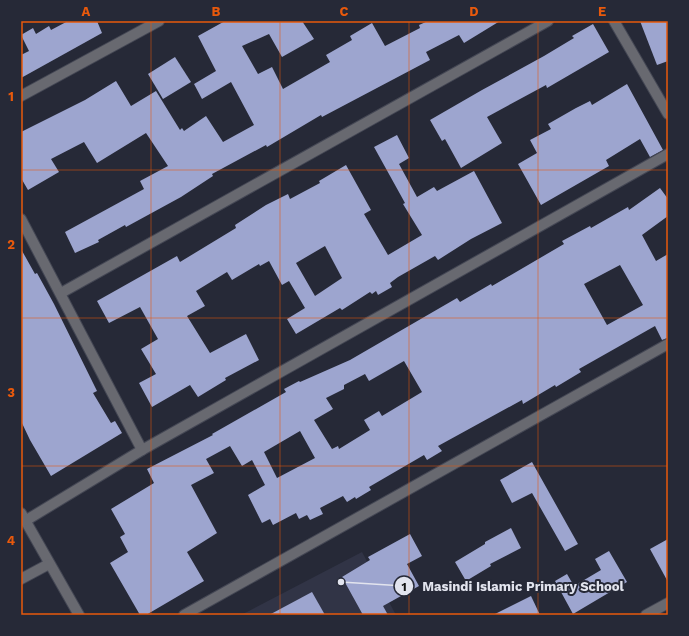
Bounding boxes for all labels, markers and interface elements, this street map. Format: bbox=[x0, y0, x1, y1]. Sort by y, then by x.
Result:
text: A bbox=[82, 4, 91, 19]
text: B bbox=[212, 4, 221, 19]
text: C bbox=[340, 4, 349, 19]
text: D bbox=[469, 4, 479, 19]
text: E bbox=[598, 4, 606, 19]
text: 1 bbox=[8, 89, 14, 104]
text: 2 bbox=[7, 237, 15, 252]
text: 3 bbox=[7, 385, 15, 400]
text: 4 bbox=[7, 533, 16, 548]
callout: Masindi Islamic Primary School bbox=[394, 574, 632, 599]
text: Masindi Islamic Primary School bbox=[422, 579, 625, 594]
text: 1 bbox=[401, 580, 407, 594]

